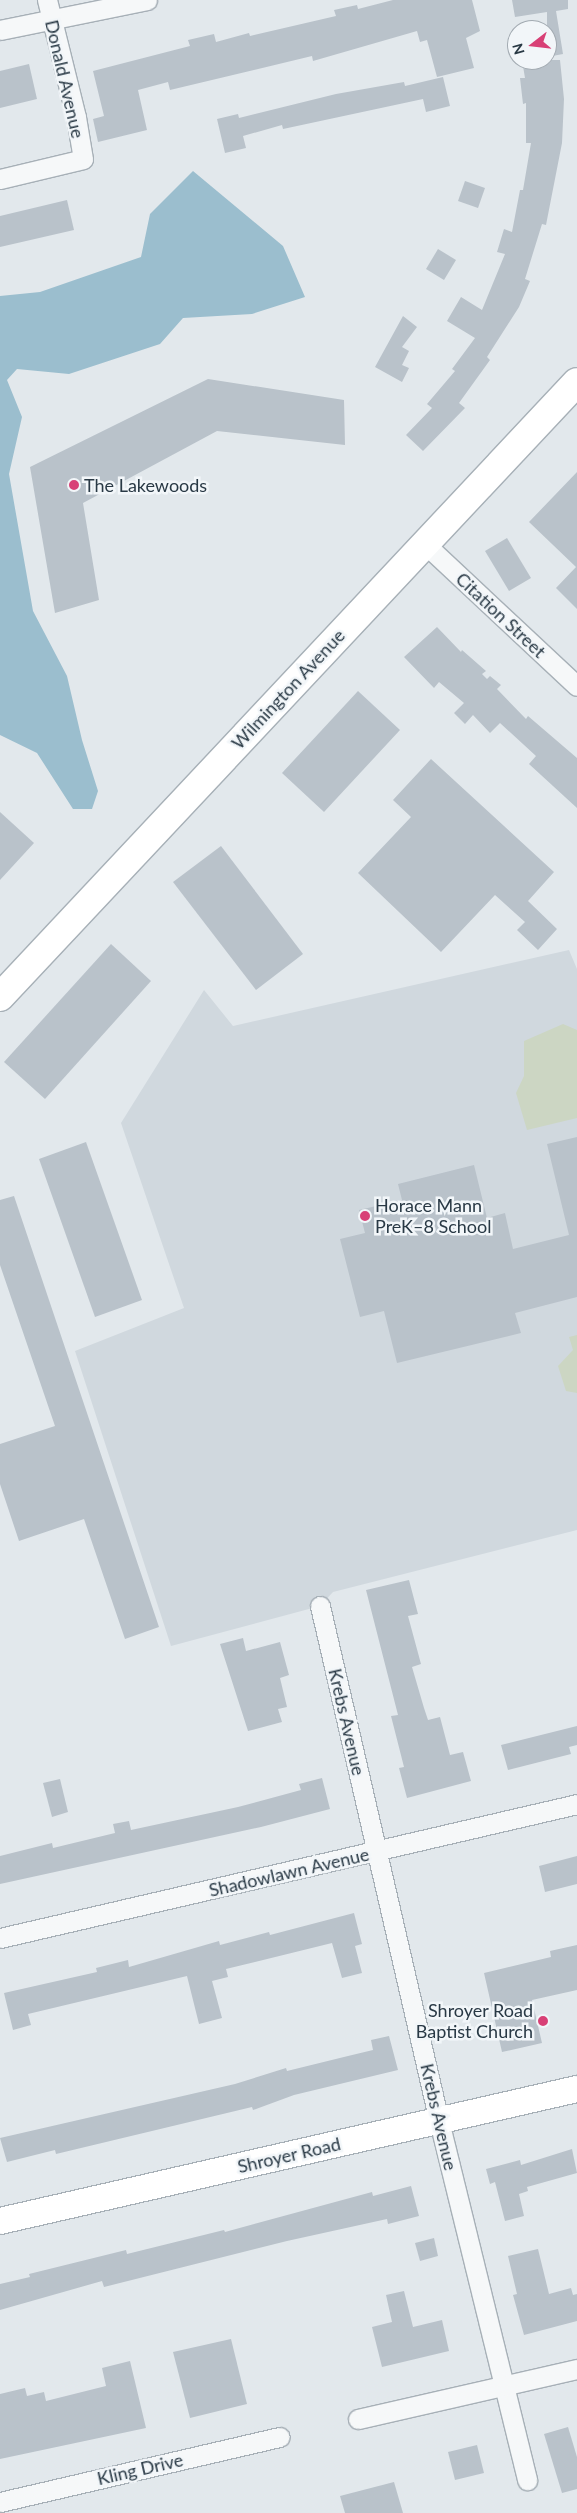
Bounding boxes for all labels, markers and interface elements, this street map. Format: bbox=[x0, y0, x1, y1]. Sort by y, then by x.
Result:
street label: Donald Avenue bbox=[41, 17, 89, 141]
north arrow bbox=[507, 20, 557, 70]
text: N bbox=[508, 41, 528, 57]
place label: The Lakewoods bbox=[84, 474, 207, 496]
marker: The Lakewoods bbox=[68, 479, 80, 491]
street label: Citation Street bbox=[452, 568, 550, 662]
street label: Wilmington Avenue bbox=[227, 624, 349, 754]
place label: Horace Mann PreK–8 School bbox=[375, 1195, 491, 1238]
marker: Horace Mann PreK–8 School bbox=[359, 1210, 371, 1222]
street label: Krebs Avenue bbox=[324, 1666, 370, 1778]
street label: Shadowlawn Avenue bbox=[206, 1843, 372, 1901]
place label: Shroyer Road Baptist Church bbox=[416, 2000, 533, 2042]
marker: Shroyer Road Baptist Church bbox=[537, 2015, 549, 2027]
street label: Krebs Avenue bbox=[416, 2061, 462, 2173]
street label: Shroyer Road bbox=[235, 2133, 343, 2177]
street label: Kling Drive bbox=[95, 2449, 185, 2489]

